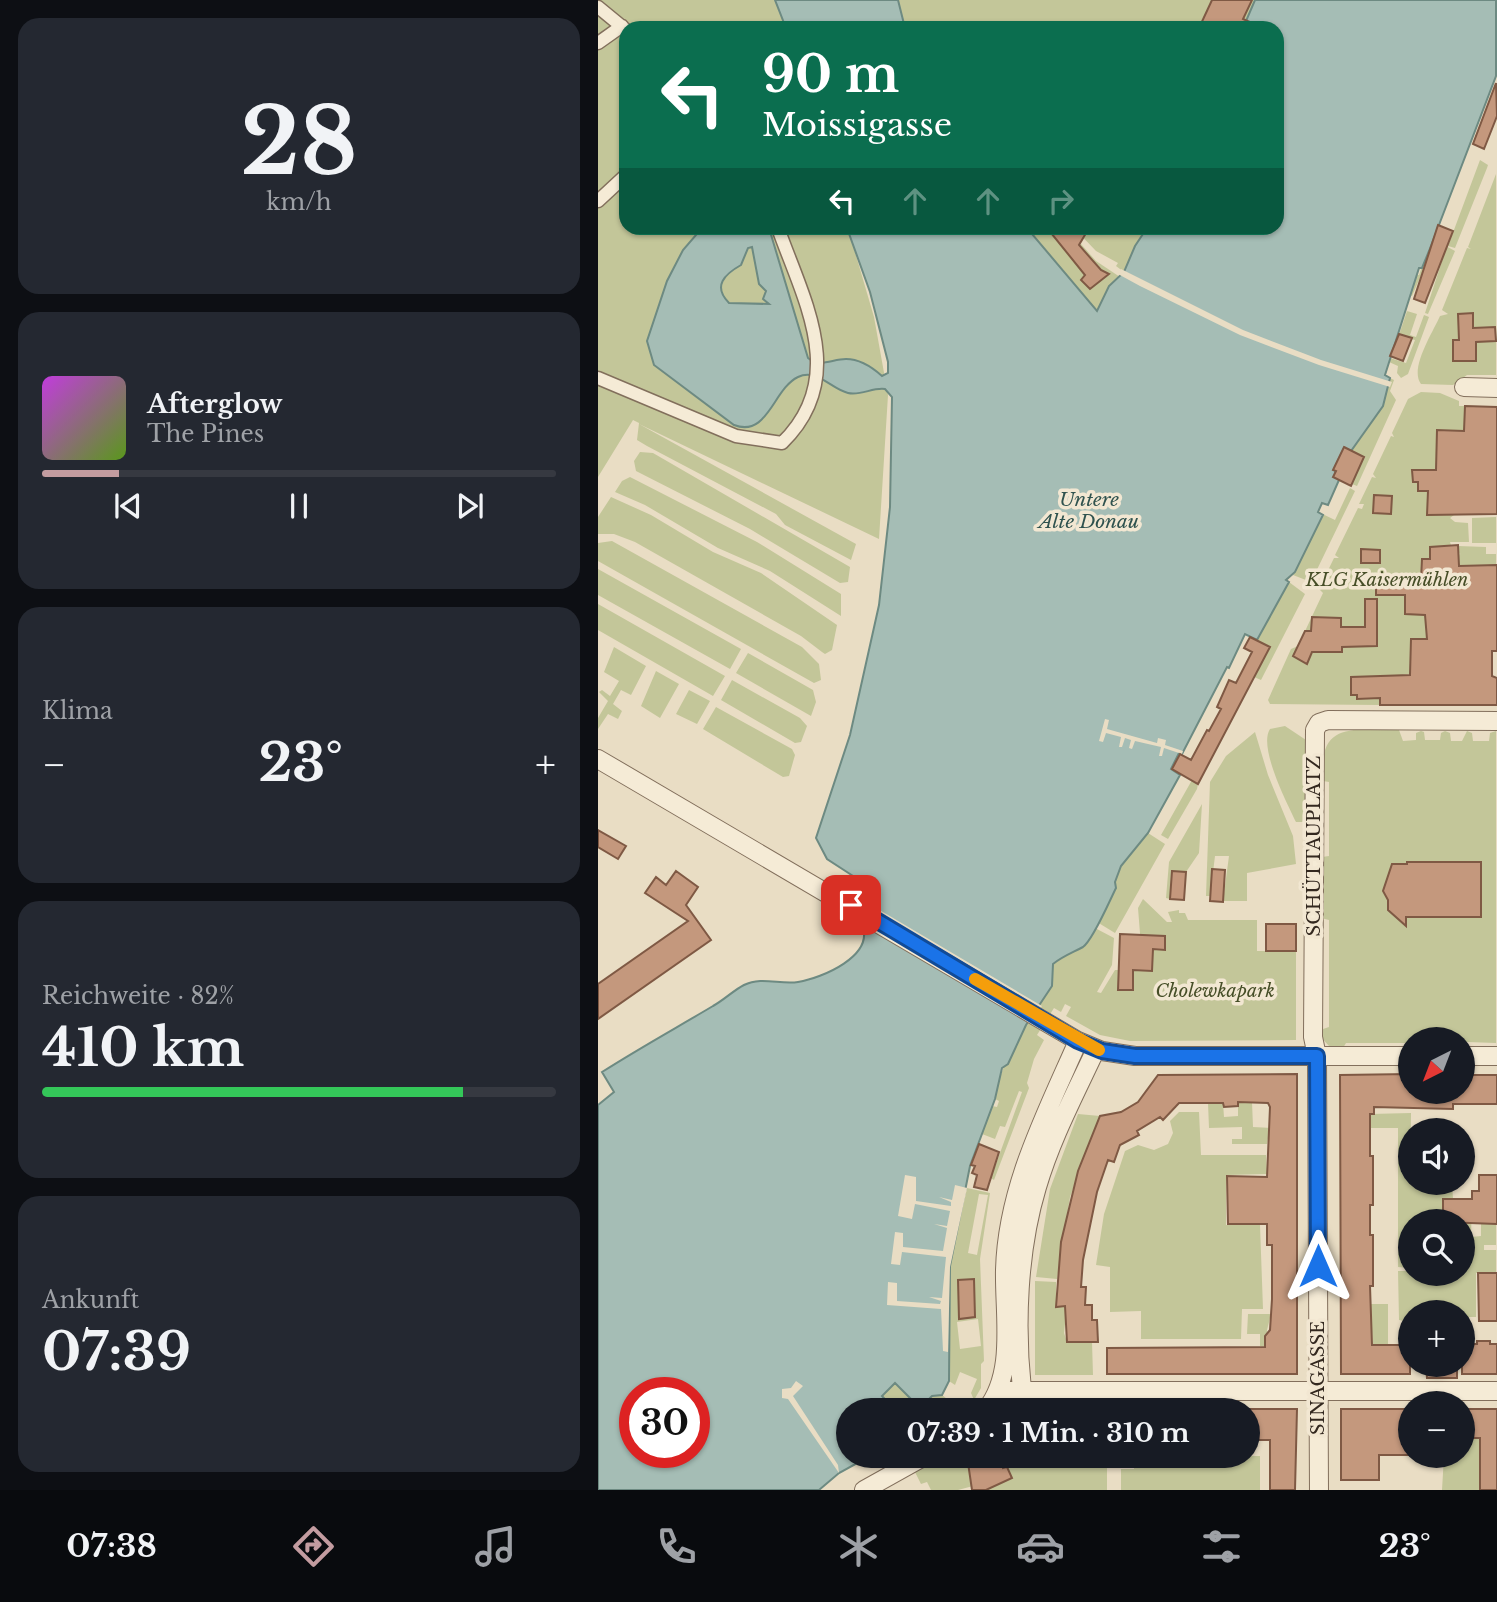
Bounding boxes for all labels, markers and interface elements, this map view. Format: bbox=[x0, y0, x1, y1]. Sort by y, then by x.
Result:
text: 90 m bbox=[762, 44, 899, 105]
icon: left bbox=[647, 49, 738, 140]
text: 28 bbox=[240, 86, 358, 199]
text: Moissigasse bbox=[762, 105, 952, 145]
icon: left bbox=[823, 182, 861, 220]
icon: ahead bbox=[896, 182, 934, 220]
icon: ahead bbox=[969, 182, 1007, 220]
icon: right bbox=[1042, 182, 1080, 220]
text: km/h bbox=[266, 188, 332, 216]
text: Afterglow bbox=[147, 388, 283, 420]
text: The Pines bbox=[147, 420, 264, 448]
icon: previous bbox=[109, 487, 147, 525]
icon: pause bbox=[280, 487, 318, 525]
icon: next bbox=[451, 487, 489, 525]
water label: Untere Alte Donau bbox=[1036, 488, 1139, 533]
park label: KLG Kaisermühlen bbox=[1305, 569, 1468, 591]
text: Klima bbox=[42, 697, 113, 725]
text: 23° bbox=[258, 731, 343, 795]
text: − bbox=[42, 741, 66, 788]
text: + bbox=[535, 741, 556, 788]
street label: SCHÜTTAUPLATZ bbox=[1302, 756, 1325, 936]
pin bbox=[821, 875, 881, 935]
icon: arrive bbox=[832, 886, 870, 924]
park label: Cholewkapark bbox=[1155, 980, 1275, 1002]
text: Reichweite · 82% bbox=[42, 982, 234, 1010]
text: 410 km bbox=[42, 1016, 244, 1080]
north arrow bbox=[1398, 1027, 1475, 1104]
map controls bbox=[1398, 1027, 1475, 1468]
button: sound bbox=[1398, 1118, 1475, 1195]
button: search bbox=[1398, 1209, 1475, 1286]
position arrow bbox=[1281, 1229, 1355, 1303]
text: Ankunft bbox=[42, 1286, 139, 1314]
button: + bbox=[1398, 1300, 1475, 1377]
text: 07:39 bbox=[42, 1320, 191, 1384]
street label: SINAGASSE bbox=[1307, 1321, 1329, 1435]
speed limit sign: 30 bbox=[619, 1377, 710, 1468]
button: − bbox=[1398, 1391, 1475, 1468]
text: 07:39 · 1 Min. · 310 m bbox=[906, 1417, 1190, 1449]
icon: directions bbox=[289, 1522, 338, 1571]
icon: music bbox=[471, 1522, 520, 1571]
icon: phone bbox=[652, 1522, 701, 1571]
icon: climate bbox=[834, 1522, 883, 1571]
icon: car bbox=[1016, 1522, 1065, 1571]
icon: filters bbox=[1197, 1522, 1246, 1571]
text: 07:38 bbox=[66, 1526, 157, 1566]
text: 23° bbox=[1379, 1526, 1431, 1566]

